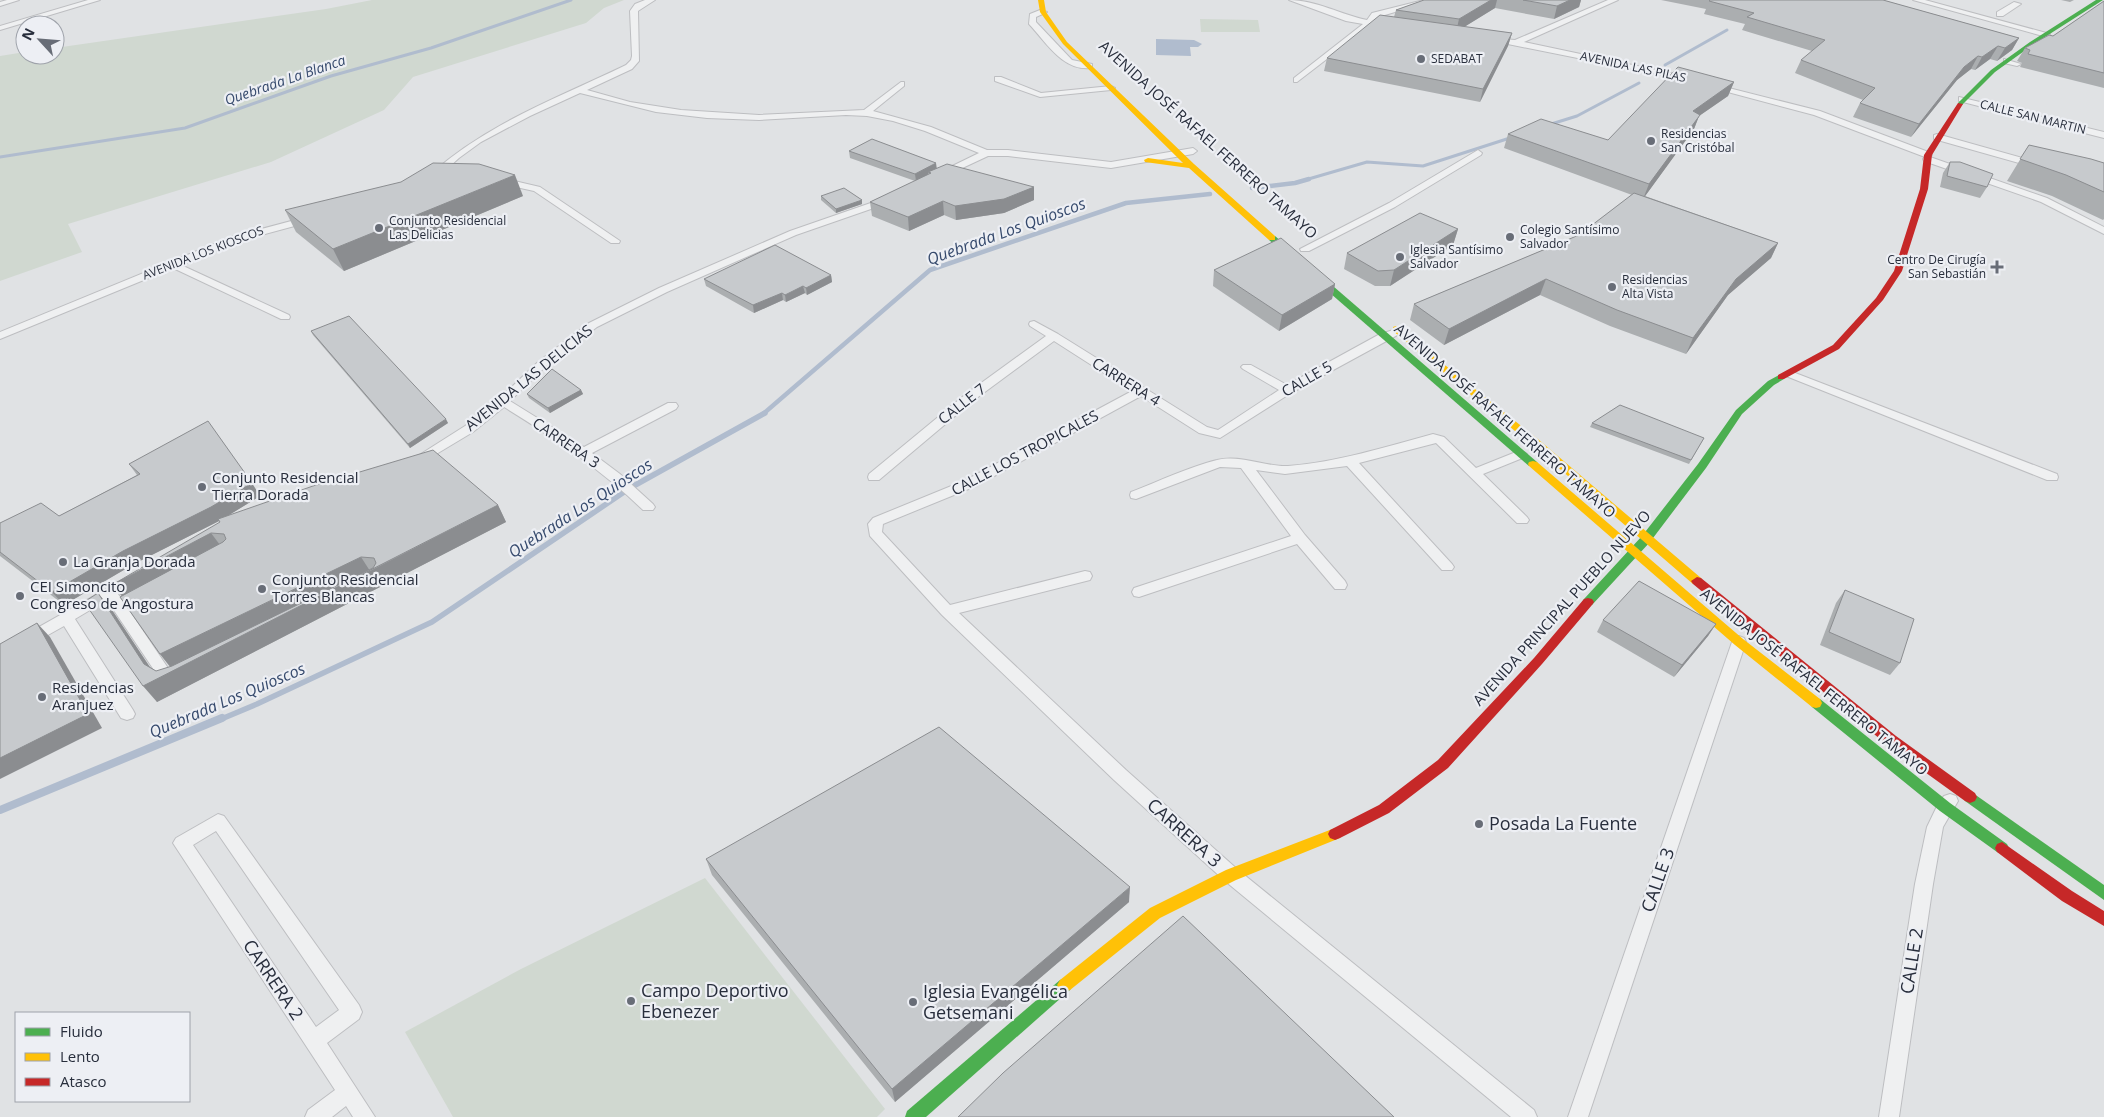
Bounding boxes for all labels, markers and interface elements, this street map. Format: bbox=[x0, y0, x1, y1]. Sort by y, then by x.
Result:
north arrow bbox=[15, 15, 65, 65]
text: N bbox=[17, 25, 39, 43]
street label: AVENIDA JOSÉ RAFAEL FERRERO TAMAYO bbox=[1095, 36, 1322, 243]
street label: AVENIDA LAS PILAS bbox=[1579, 47, 1688, 86]
water label: Quebrada La Blanca bbox=[222, 50, 348, 109]
place label: SEDABAT bbox=[1431, 50, 1483, 67]
marker: SEDABAT bbox=[1415, 53, 1427, 65]
street label: CALLE SAN MARTIN bbox=[1978, 95, 2088, 138]
place label: Residencias San Cristóbal bbox=[1661, 125, 1734, 156]
marker: Residencias San Cristóbal bbox=[1645, 135, 1657, 147]
water label: Quebrada Los Quioscos bbox=[924, 192, 1088, 270]
place label: Conjunto Residencial Las Delicias bbox=[389, 212, 506, 243]
place label: Colegio Santísimo Salvador bbox=[1520, 221, 1619, 252]
street label: AVENIDA LOS KIOSCOS bbox=[140, 222, 266, 284]
marker: Conjunto Residencial Las Delicias bbox=[373, 222, 385, 234]
marker: Colegio Santísimo Salvador bbox=[1504, 231, 1516, 243]
place label: Iglesia Santísimo Salvador bbox=[1410, 241, 1503, 272]
marker: Iglesia Santísimo Salvador bbox=[1394, 251, 1406, 263]
place label: Centro De Cirugía San Sebastián bbox=[1887, 251, 1986, 282]
marker: Centro De Cirugía San Sebastián bbox=[1990, 260, 2004, 274]
place label: Residencias Alta Vista bbox=[1622, 271, 1688, 302]
marker: Residencias Alta Vista bbox=[1606, 281, 1618, 293]
street label: AVENIDA JOSÉ RAFAEL FERRERO TAMAYO bbox=[1391, 318, 1621, 522]
street label: AVENIDA LAS DELICIAS bbox=[460, 320, 596, 435]
street label: CARRERA 4 bbox=[1089, 352, 1165, 410]
street label: CALLE 5 bbox=[1278, 356, 1335, 401]
street label: CALLE 7 bbox=[933, 378, 989, 428]
street label: CALLE LOS TROPICALES bbox=[947, 405, 1102, 499]
street label: CARRERA 3 bbox=[529, 412, 604, 472]
water label: Quebrada Los Quioscos bbox=[504, 453, 656, 563]
place label: Conjunto Residencial Tierra Dorada bbox=[212, 467, 359, 504]
marker: Conjunto Residencial Tierra Dorada bbox=[196, 481, 208, 493]
street label: AVENIDA PRINCIPAL PUEBLO NUEVO bbox=[1468, 505, 1655, 709]
place label: La Granja Dorada bbox=[73, 551, 196, 571]
marker: La Granja Dorada bbox=[57, 556, 69, 568]
place label: Conjunto Residencial Torres Blancas bbox=[272, 569, 419, 606]
place label: CEI Simoncito Congreso de Angostura bbox=[30, 576, 194, 613]
marker: Conjunto Residencial Torres Blancas bbox=[256, 583, 268, 595]
street label: AVENIDA JOSÉ RAFAEL FERRERO TAMAYO bbox=[1697, 583, 1933, 779]
marker: CEI Simoncito Congreso de Angostura bbox=[14, 590, 26, 602]
water label: Quebrada Los Quioscos bbox=[146, 657, 308, 743]
place label: Residencias Aranjuez bbox=[52, 677, 134, 714]
marker: Residencias Aranjuez bbox=[36, 691, 48, 703]
street label: CARRERA 3 bbox=[1142, 792, 1227, 872]
place label: Posada La Fuente bbox=[1489, 811, 1637, 835]
marker: Posada La Fuente bbox=[1473, 818, 1485, 830]
street label: CALLE 3 bbox=[1635, 844, 1679, 915]
street label: CALLE 2 bbox=[1894, 926, 1928, 996]
street label: CARRERA 2 bbox=[238, 934, 310, 1024]
place label: Campo Deportivo Ebenezer bbox=[641, 978, 789, 1023]
place label: Iglesia Evangélica Getsemani bbox=[923, 979, 1068, 1024]
marker: Campo Deportivo Ebenezer bbox=[625, 995, 637, 1007]
marker: Iglesia Evangélica Getsemani bbox=[907, 996, 919, 1008]
legend bbox=[15, 1012, 190, 1102]
text: Fluido bbox=[60, 1021, 103, 1041]
text: Lento bbox=[60, 1046, 100, 1066]
text: Atasco bbox=[60, 1071, 107, 1091]

